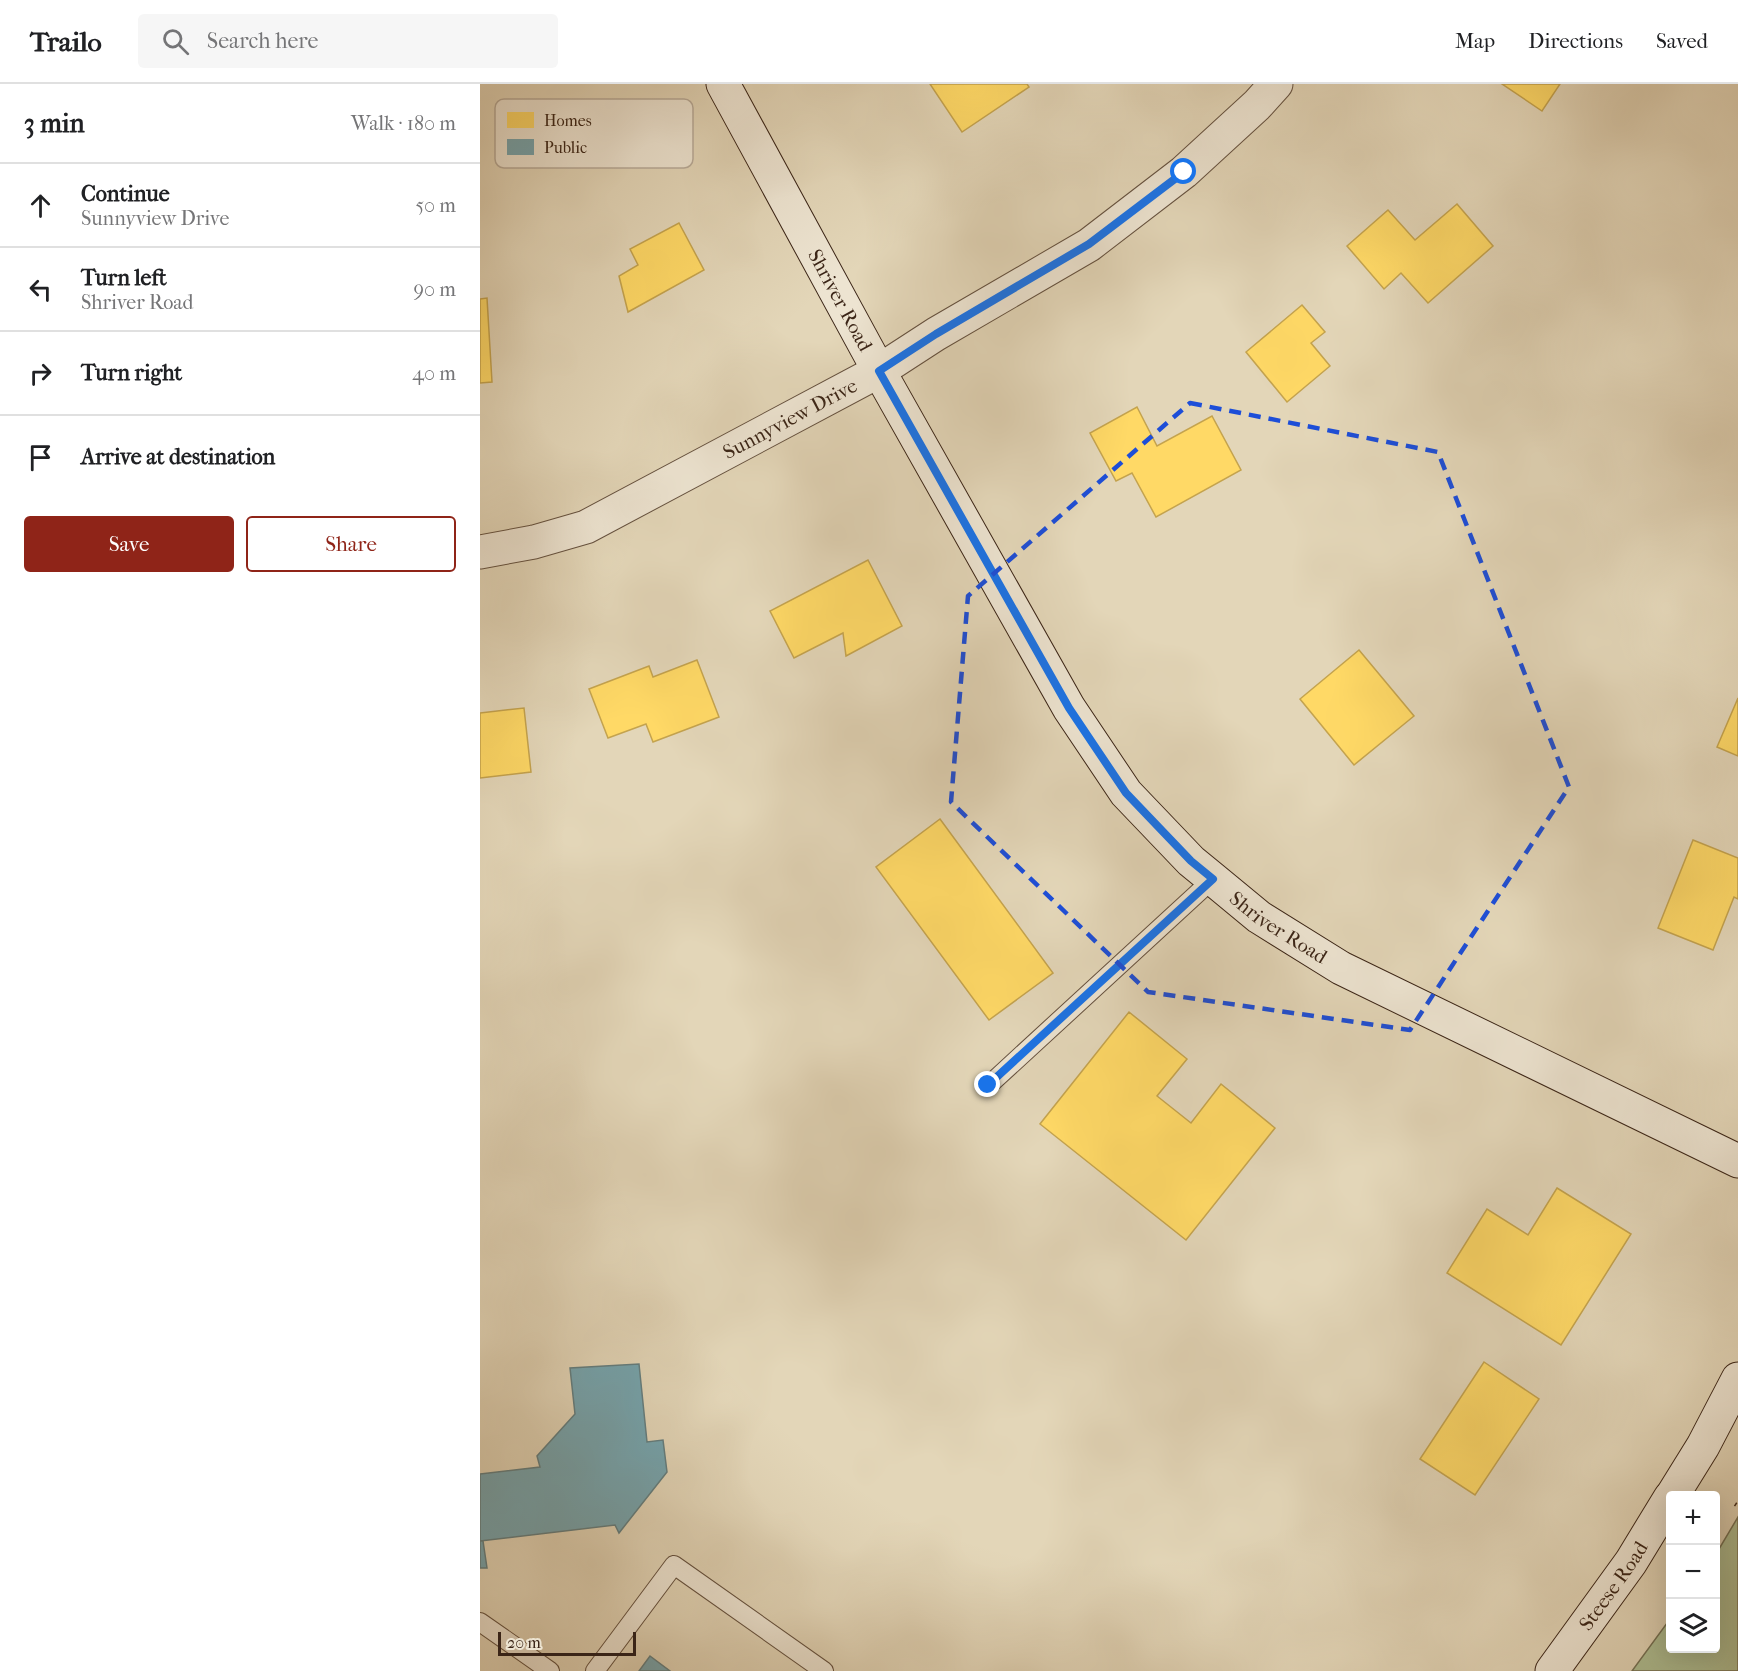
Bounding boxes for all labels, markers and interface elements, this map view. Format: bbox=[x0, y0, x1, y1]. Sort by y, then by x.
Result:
search box bbox=[138, 14, 558, 68]
text: Trailo bbox=[30, 25, 102, 58]
icon: search bbox=[159, 25, 192, 58]
text: Search here bbox=[207, 28, 318, 54]
text: Map bbox=[1455, 29, 1495, 53]
text: Directions bbox=[1528, 29, 1623, 53]
text: Saved bbox=[1656, 29, 1708, 53]
legend bbox=[495, 99, 693, 168]
text: 3 min bbox=[24, 108, 85, 139]
text: Homes bbox=[544, 111, 592, 130]
text: Walk · 180 m bbox=[351, 112, 456, 135]
text: Public bbox=[544, 138, 587, 157]
route start bbox=[1170, 158, 1196, 184]
text: Continue bbox=[81, 181, 170, 207]
icon: ahead bbox=[24, 189, 57, 222]
text: 50 m bbox=[415, 194, 456, 217]
text: Sunnyview Drive bbox=[81, 207, 229, 230]
street label: Shriver Road bbox=[803, 245, 878, 356]
text: Turn left bbox=[81, 265, 167, 291]
icon: left bbox=[24, 273, 57, 306]
text: 90 m bbox=[414, 278, 456, 301]
text: Shriver Road bbox=[81, 291, 193, 314]
icon: right bbox=[24, 357, 57, 390]
text: Turn right bbox=[81, 360, 182, 386]
text: 40 m bbox=[412, 362, 456, 385]
street label: Sunnyview Drive bbox=[719, 374, 861, 464]
icon: arrive bbox=[24, 441, 57, 474]
text: Arrive at destination bbox=[81, 444, 275, 470]
button: Save bbox=[24, 516, 234, 572]
button: Share bbox=[246, 516, 456, 572]
street label: Shriver Road bbox=[1225, 887, 1332, 969]
route end bbox=[974, 1071, 1000, 1097]
map controls bbox=[1666, 1491, 1720, 1653]
button: + bbox=[1666, 1491, 1720, 1545]
street label: Steese Road bbox=[1574, 1536, 1653, 1635]
button: − bbox=[1666, 1545, 1720, 1599]
button: layers bbox=[1666, 1599, 1720, 1653]
scale bar bbox=[498, 1629, 636, 1656]
text: 20 m bbox=[507, 1633, 541, 1652]

